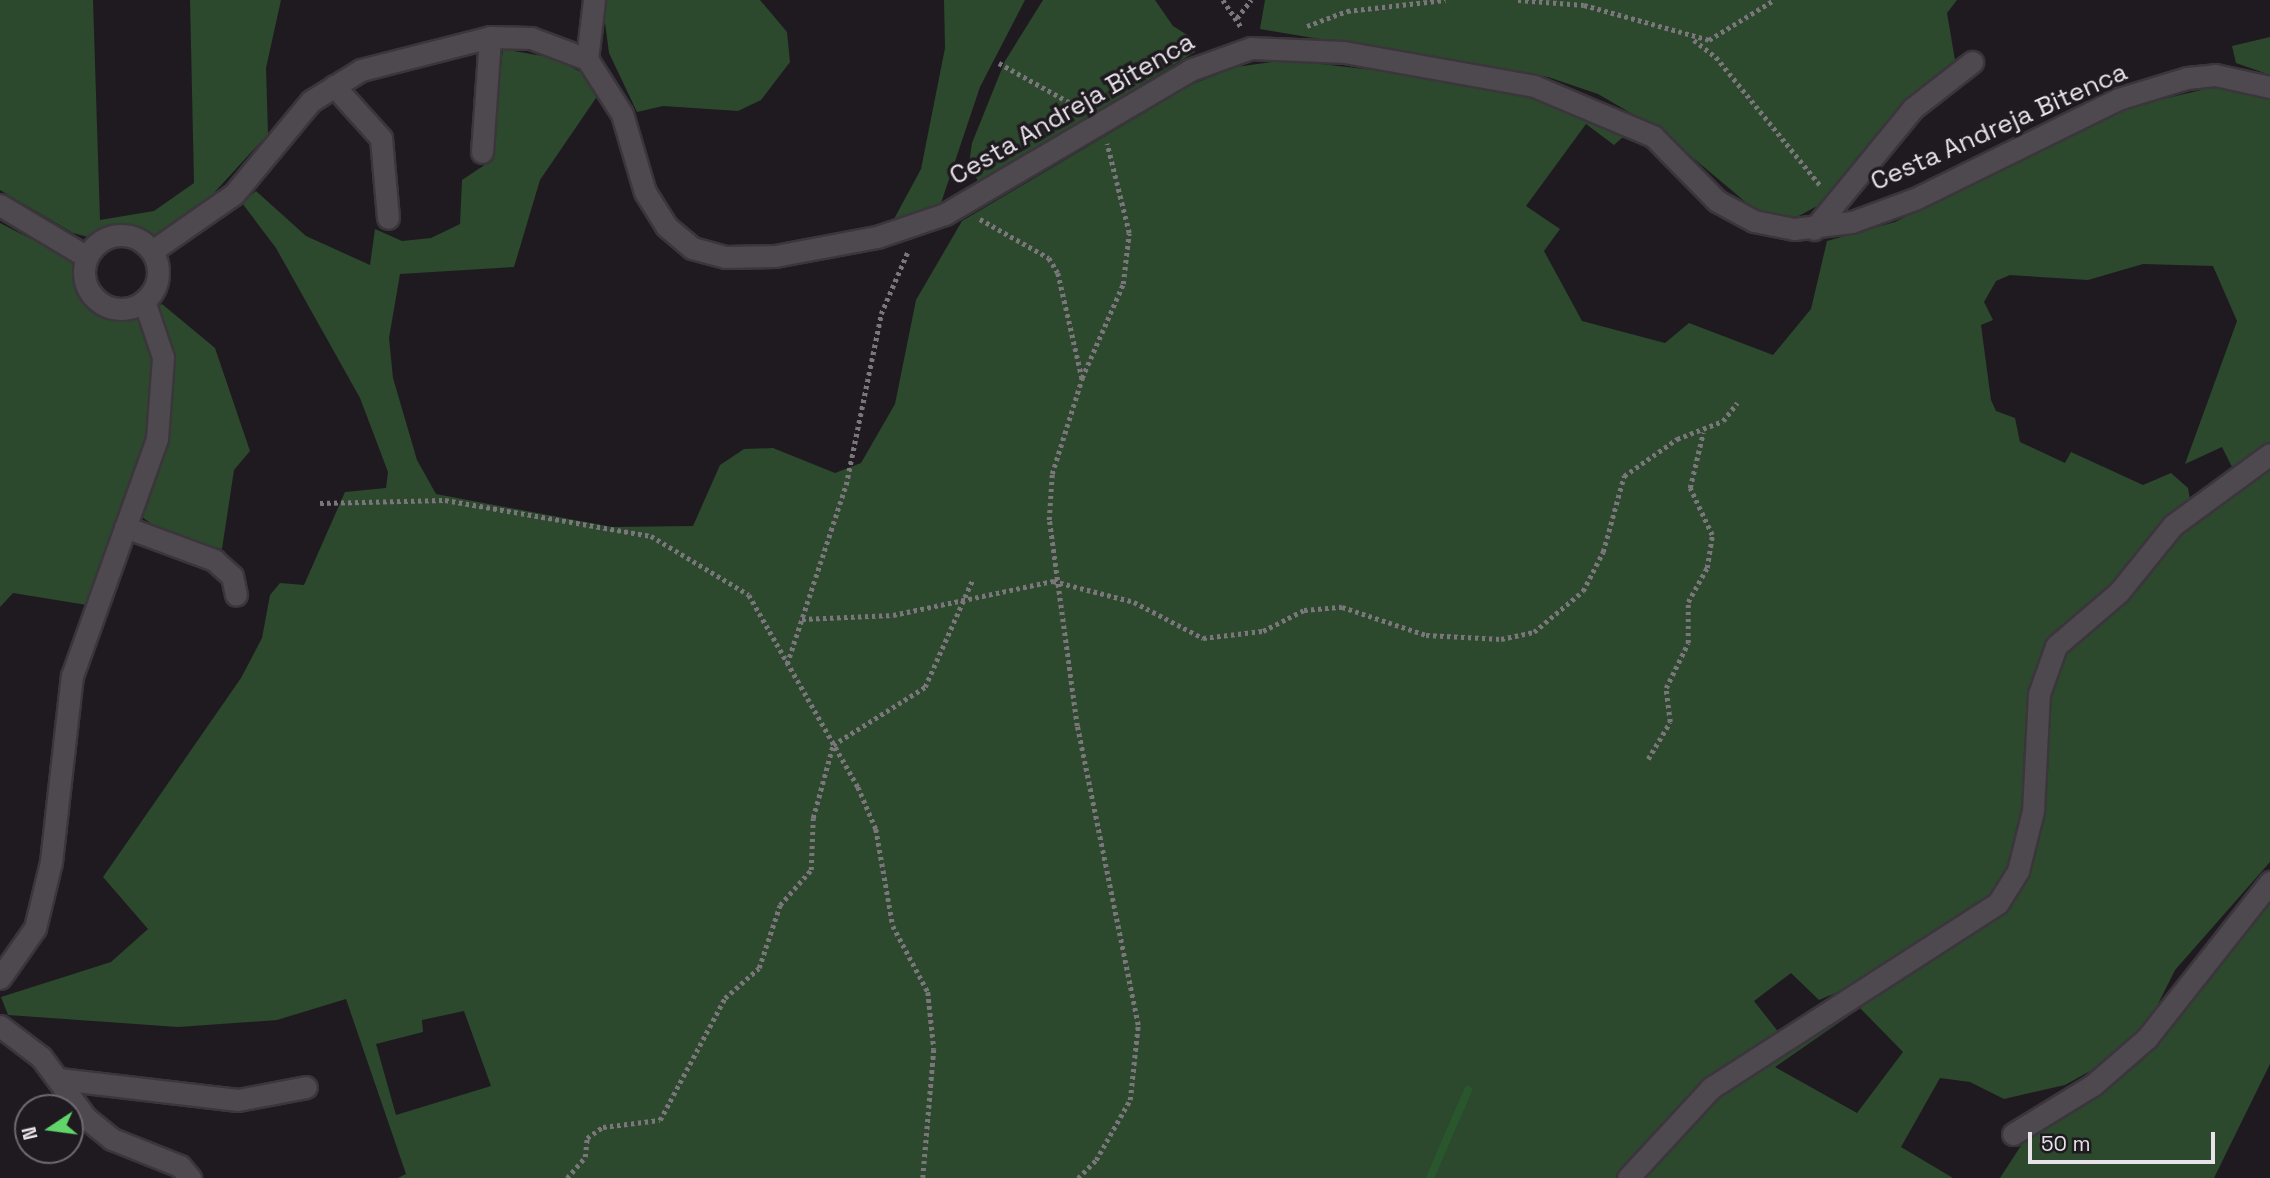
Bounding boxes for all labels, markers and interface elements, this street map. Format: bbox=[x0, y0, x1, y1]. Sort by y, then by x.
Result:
street label: Cesta Andreja Bitenca bbox=[944, 26, 1200, 192]
street label: Cesta Andreja Bitenca bbox=[1866, 56, 2132, 198]
north arrow bbox=[14, 1094, 84, 1164]
scale bar bbox=[2032, 1118, 2219, 1162]
text: N bbox=[16, 1124, 44, 1142]
text: 50 m bbox=[2041, 1130, 2091, 1157]

